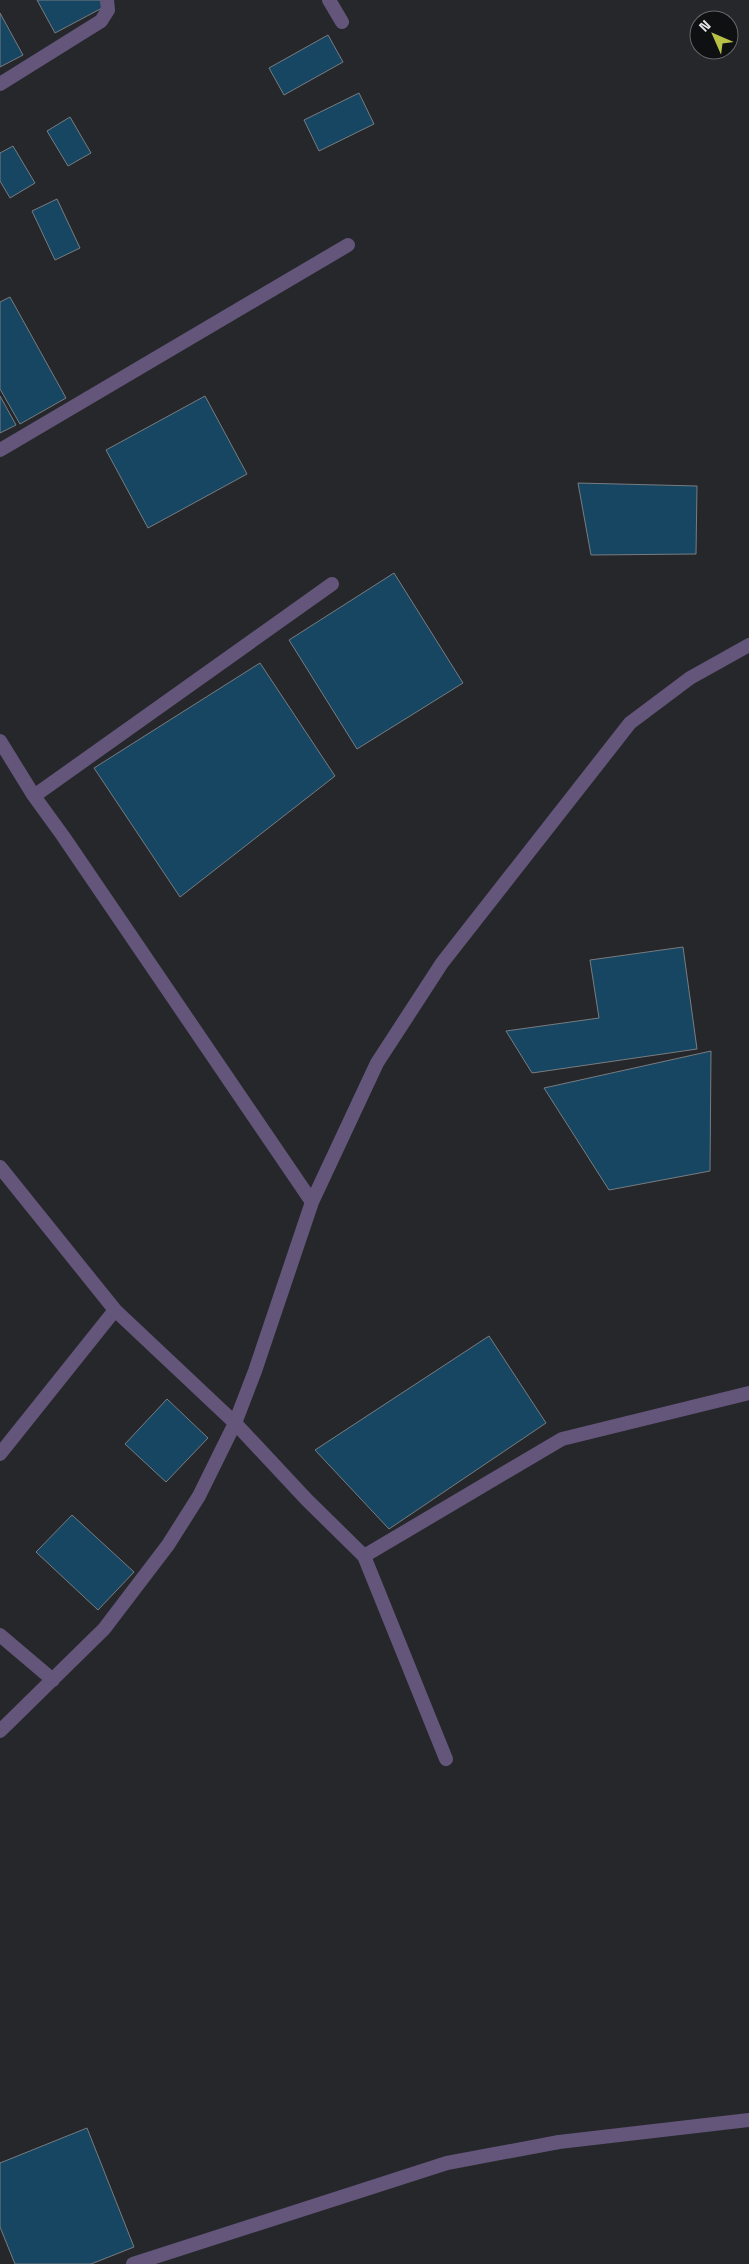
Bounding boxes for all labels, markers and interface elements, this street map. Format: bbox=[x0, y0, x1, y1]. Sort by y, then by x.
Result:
north arrow bbox=[689, 10, 739, 60]
text: N bbox=[695, 16, 714, 35]

